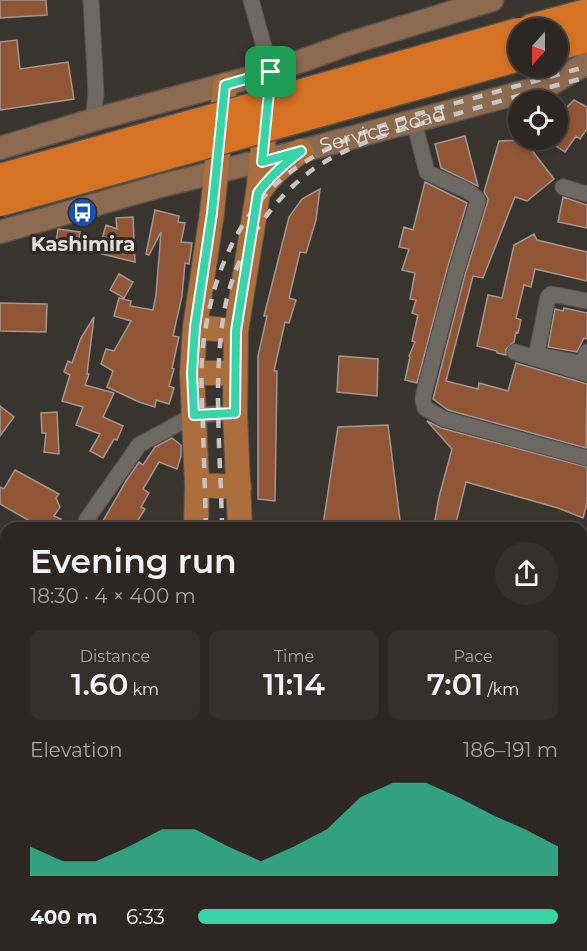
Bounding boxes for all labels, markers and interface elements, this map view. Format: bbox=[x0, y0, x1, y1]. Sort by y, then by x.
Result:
north arrow bbox=[508, 18, 568, 78]
map controls bbox=[508, 18, 568, 150]
pin bbox=[245, 46, 296, 97]
icon: arrive bbox=[254, 55, 287, 88]
button: locate bbox=[508, 90, 568, 150]
street label: Service Road bbox=[317, 101, 448, 158]
bus stop icon: Kashimira bbox=[67, 197, 99, 229]
place label: Kashimira bbox=[31, 232, 135, 256]
text: Evening run bbox=[30, 541, 237, 581]
button: share bbox=[495, 542, 558, 605]
text: 18:30 · 4 × 400 m bbox=[30, 584, 196, 608]
text: Distance bbox=[80, 647, 150, 666]
text: Time bbox=[274, 647, 314, 666]
text: Pace bbox=[453, 647, 493, 666]
text: 1.60 bbox=[71, 666, 128, 703]
text: 11:14 bbox=[263, 666, 325, 703]
text: 7:01 bbox=[427, 666, 483, 703]
text: km bbox=[128, 680, 159, 699]
text: /km bbox=[483, 680, 519, 699]
text: Elevation bbox=[30, 738, 122, 762]
text: 186–191 m bbox=[463, 738, 558, 762]
text: 400 m bbox=[30, 905, 98, 929]
text: 6:33 bbox=[126, 905, 165, 929]

